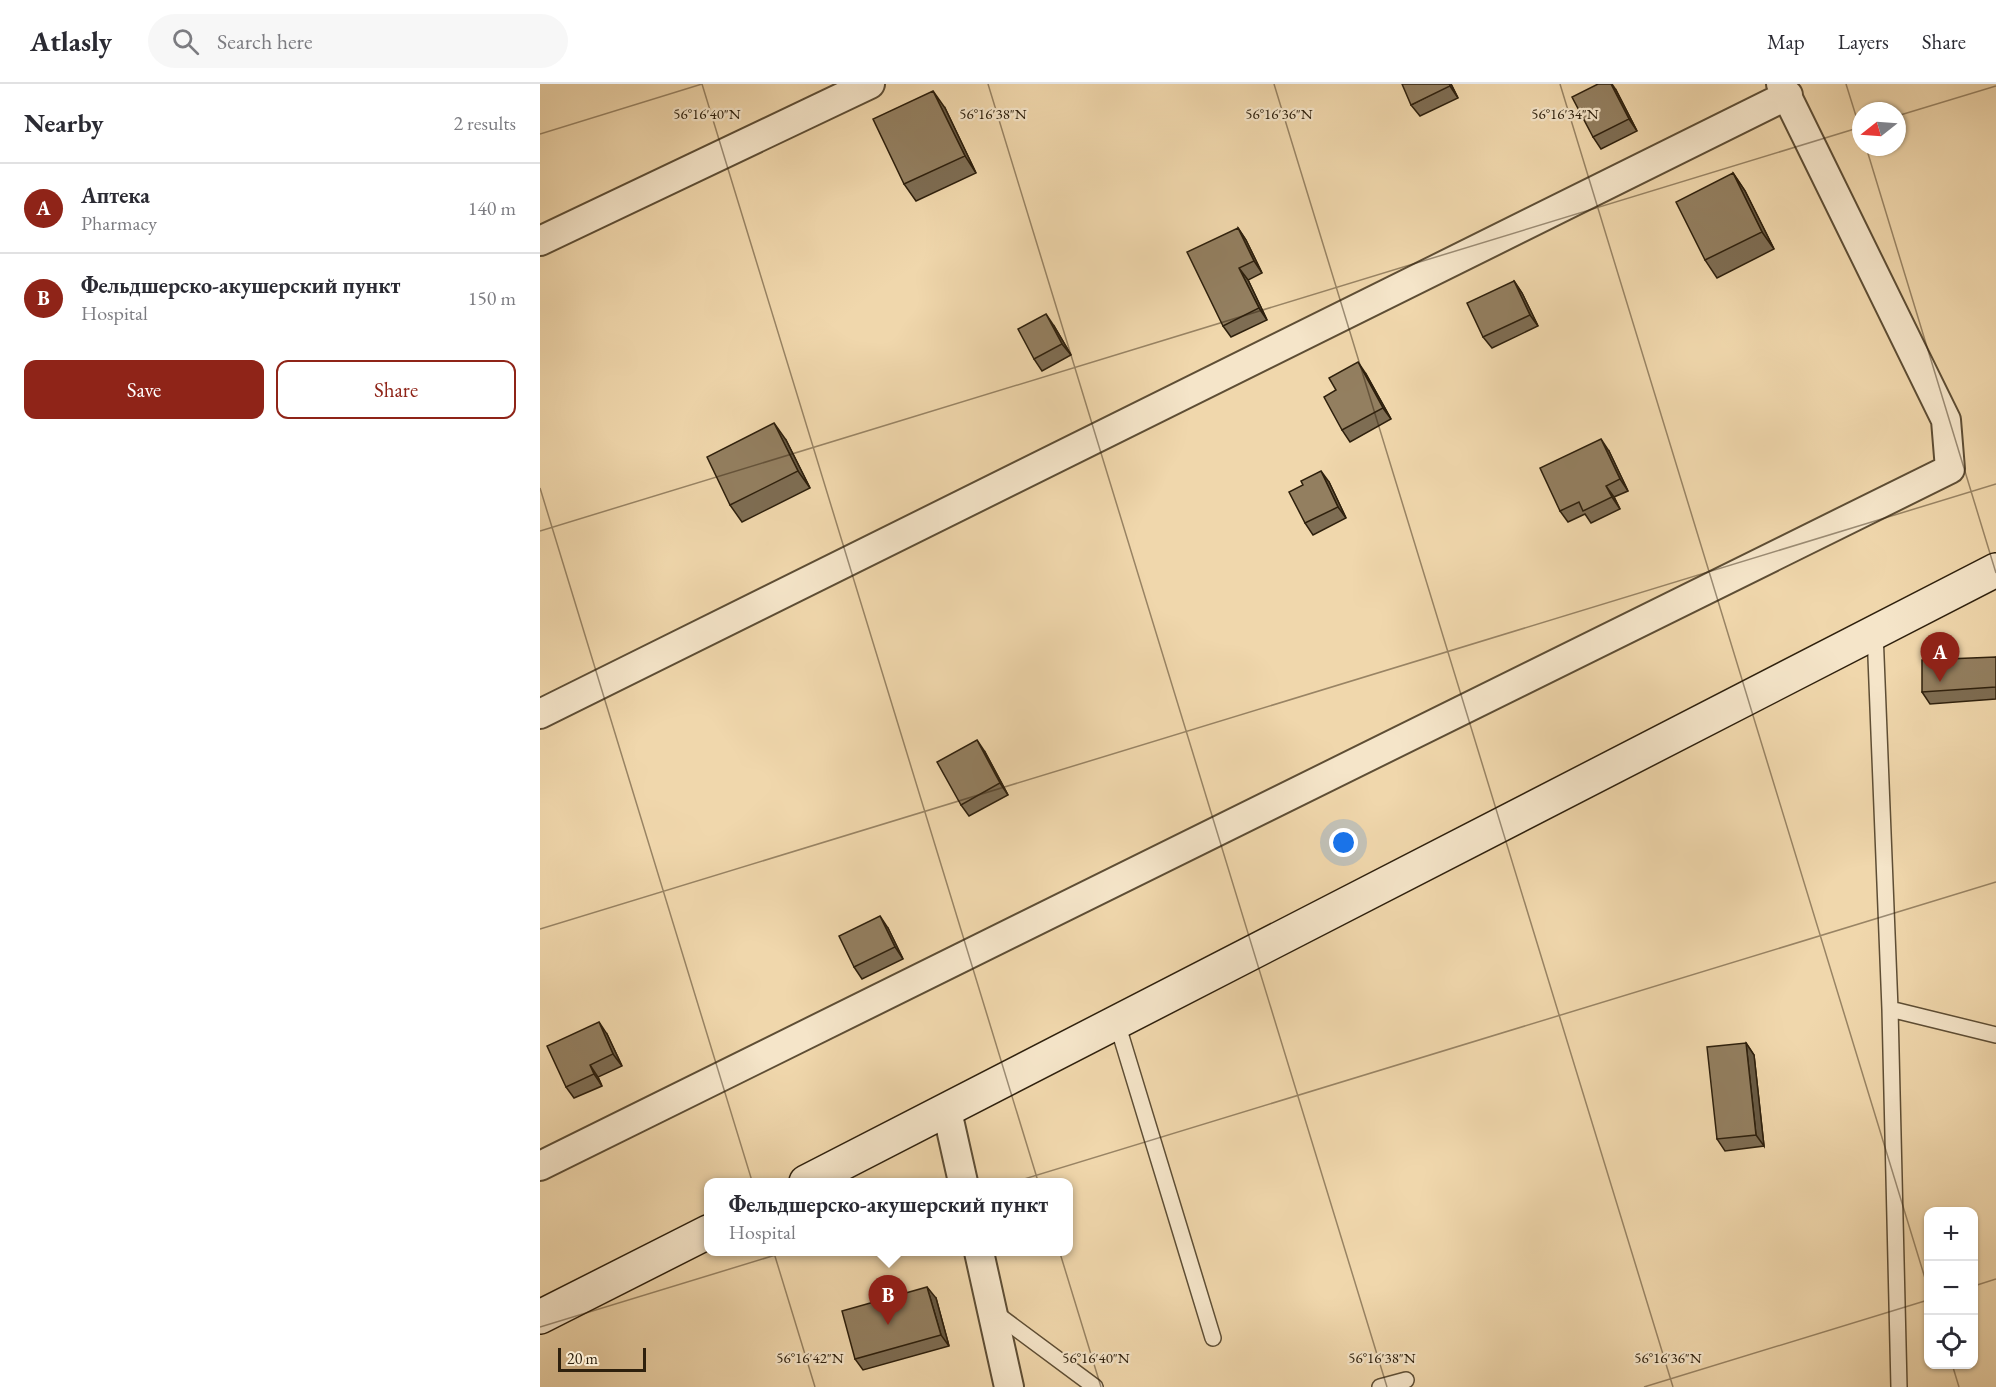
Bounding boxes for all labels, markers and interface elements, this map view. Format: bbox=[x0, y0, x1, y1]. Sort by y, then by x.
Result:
search box bbox=[148, 14, 568, 68]
text: Atlasly bbox=[30, 23, 112, 59]
icon: search bbox=[169, 25, 202, 58]
text: Search here bbox=[217, 27, 313, 56]
text: Map bbox=[1767, 28, 1805, 55]
text: Layers bbox=[1838, 28, 1889, 55]
text: Share bbox=[1922, 28, 1966, 55]
north arrow bbox=[1852, 102, 1906, 156]
text: 56°16'40"N bbox=[673, 104, 741, 123]
text: 56°16'38"N bbox=[959, 104, 1027, 123]
text: 56°16'36"N bbox=[1245, 104, 1313, 123]
text: 56°16'34"N bbox=[1531, 104, 1599, 123]
text: Nearby bbox=[24, 106, 104, 140]
text: 2 results bbox=[453, 110, 516, 136]
text: Аптека bbox=[81, 181, 150, 210]
text: A bbox=[36, 195, 51, 221]
text: 140 m bbox=[468, 195, 516, 221]
text: Pharmacy bbox=[81, 210, 157, 236]
text: Фельдшерско-акушерский пункт bbox=[81, 271, 400, 300]
text: B bbox=[37, 285, 50, 311]
text: 150 m bbox=[468, 285, 516, 311]
text: Hospital bbox=[81, 300, 148, 326]
button: Save bbox=[24, 360, 264, 419]
button: Share bbox=[276, 360, 516, 419]
pin: A bbox=[1920, 632, 1960, 682]
your location bbox=[1329, 828, 1358, 857]
popup bbox=[704, 1178, 1073, 1256]
text: Фельдшерско-акушерский пункт bbox=[729, 1190, 1048, 1219]
map controls bbox=[1924, 1207, 1978, 1369]
button: + bbox=[1924, 1207, 1978, 1261]
text: Hospital bbox=[729, 1219, 796, 1245]
button: − bbox=[1924, 1261, 1978, 1315]
pin: B bbox=[868, 1276, 908, 1325]
button: locate bbox=[1924, 1315, 1978, 1369]
scale bar bbox=[558, 1345, 646, 1372]
text: 20 m bbox=[567, 1348, 598, 1369]
text: 56°16'42"N bbox=[776, 1348, 844, 1367]
text: 56°16'40"N bbox=[1062, 1348, 1130, 1367]
text: 56°16'38"N bbox=[1348, 1348, 1416, 1367]
text: 56°16'36"N bbox=[1634, 1348, 1702, 1367]

